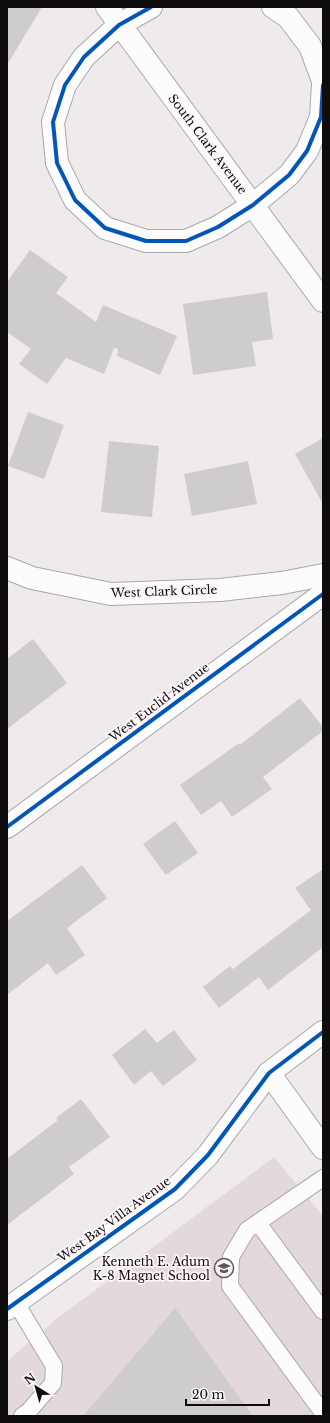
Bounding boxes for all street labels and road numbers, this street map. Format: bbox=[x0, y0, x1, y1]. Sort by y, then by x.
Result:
street label: South Clark Avenue bbox=[165, 91, 251, 197]
street label: West Clark Circle bbox=[109, 582, 218, 600]
street label: West Euclid Avenue bbox=[105, 659, 212, 745]
street label: West Bay Villa Avenue bbox=[54, 1173, 173, 1266]

